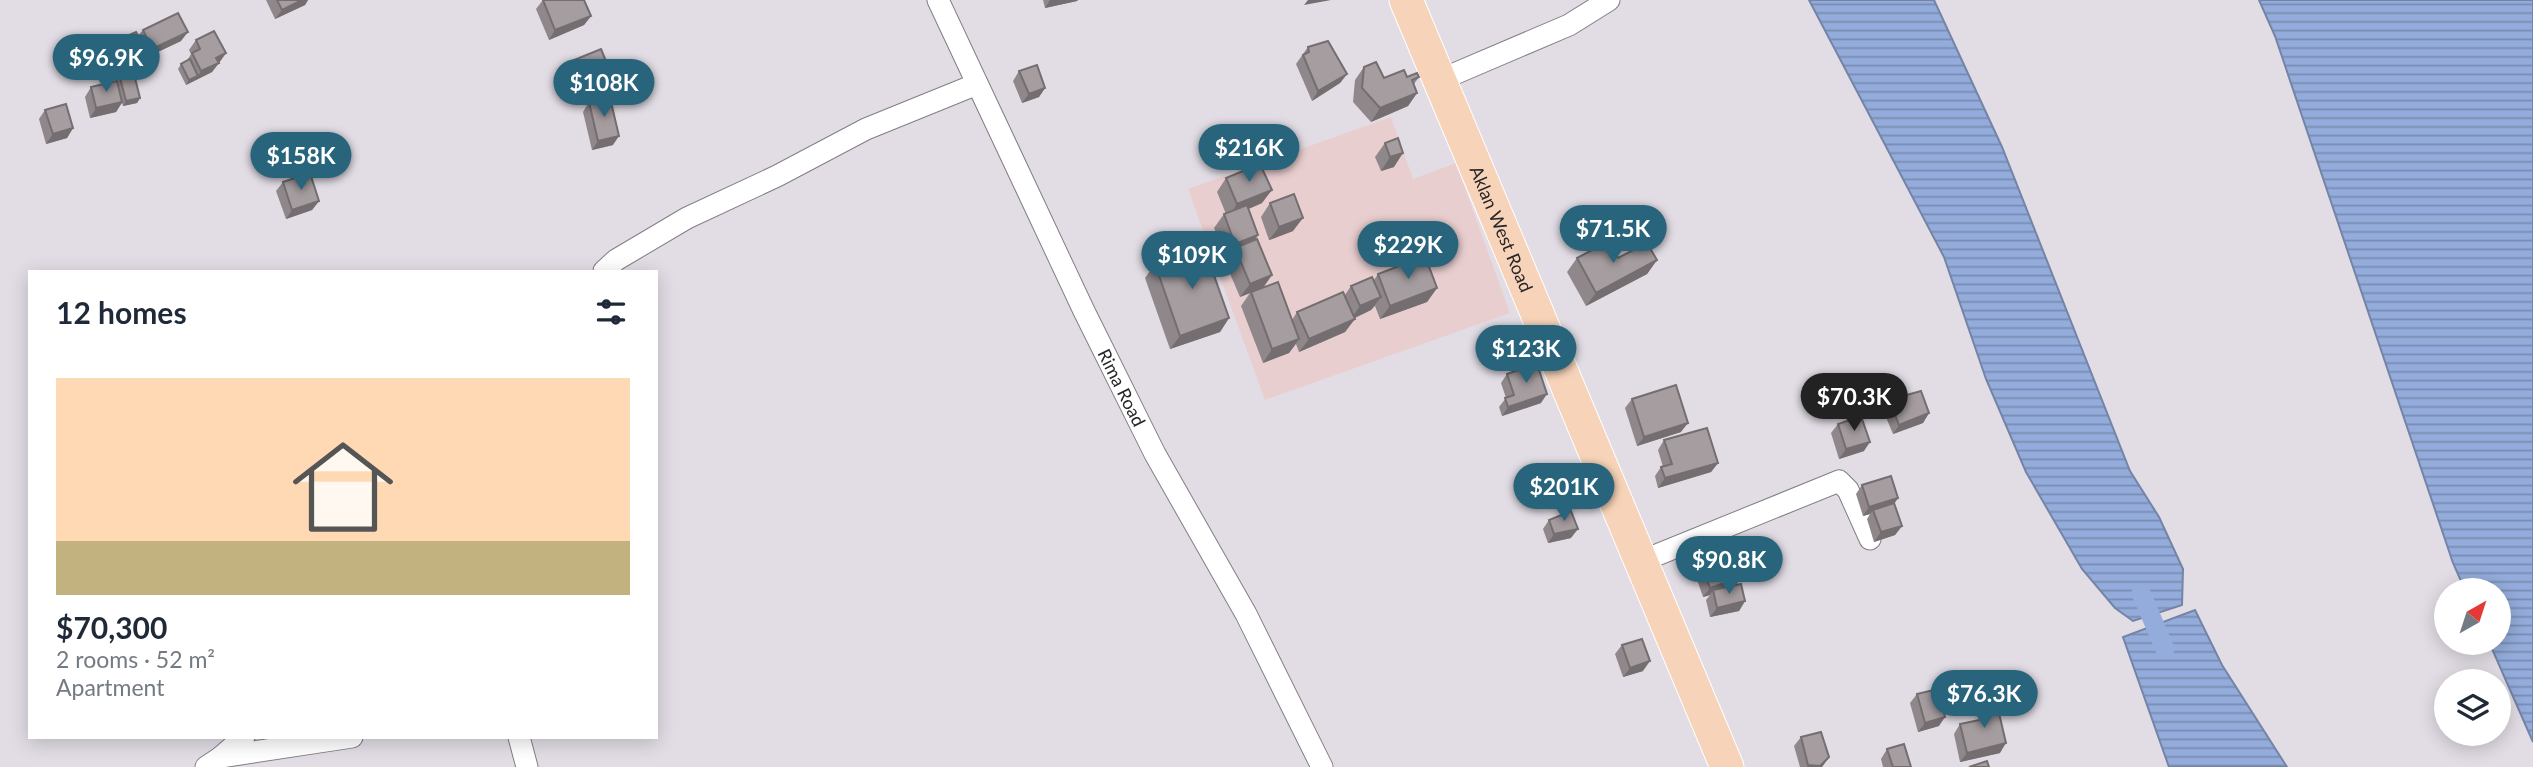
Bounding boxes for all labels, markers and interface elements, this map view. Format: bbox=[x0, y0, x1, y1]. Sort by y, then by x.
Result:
pin: $96.9K bbox=[49, 34, 163, 94]
text: $96.9K bbox=[69, 43, 143, 71]
pin: $108K bbox=[555, 60, 653, 119]
text: $108K bbox=[569, 68, 639, 96]
pin: $216K bbox=[1200, 124, 1298, 184]
pin: $158K bbox=[252, 132, 350, 192]
text: $216K bbox=[1214, 133, 1284, 161]
text: $158K bbox=[266, 141, 336, 169]
street label: Aklan West Road bbox=[1466, 162, 1538, 295]
pin: $71.5K bbox=[1556, 205, 1670, 265]
text: $71.5K bbox=[1576, 214, 1650, 242]
pin: $229K bbox=[1359, 222, 1457, 281]
text: $229K bbox=[1373, 230, 1443, 258]
pin: $109K bbox=[1143, 232, 1241, 291]
text: $109K bbox=[1157, 240, 1227, 268]
icon: filters bbox=[592, 293, 630, 331]
text: 12 homes bbox=[56, 294, 187, 330]
pin: $123K bbox=[1477, 326, 1575, 385]
text: $123K bbox=[1491, 334, 1561, 362]
street label: Rima Road bbox=[1094, 345, 1150, 430]
pin: $70.3K bbox=[1797, 374, 1911, 433]
text: $70.3K bbox=[1817, 382, 1891, 410]
icon: home bbox=[280, 424, 406, 550]
pin: $201K bbox=[1515, 463, 1613, 523]
text: $201K bbox=[1529, 472, 1599, 500]
pin: $90.8K bbox=[1672, 536, 1786, 596]
text: $90.8K bbox=[1692, 545, 1766, 573]
north arrow bbox=[2434, 578, 2511, 654]
map controls bbox=[2434, 578, 2511, 746]
text: $70,300 bbox=[56, 609, 167, 645]
text: 2 rooms · 52 m² bbox=[56, 645, 215, 673]
button: layers bbox=[2434, 669, 2511, 746]
pin: $76.3K bbox=[1927, 670, 2041, 730]
text: Apartment bbox=[56, 673, 164, 701]
text: $76.3K bbox=[1947, 679, 2021, 707]

